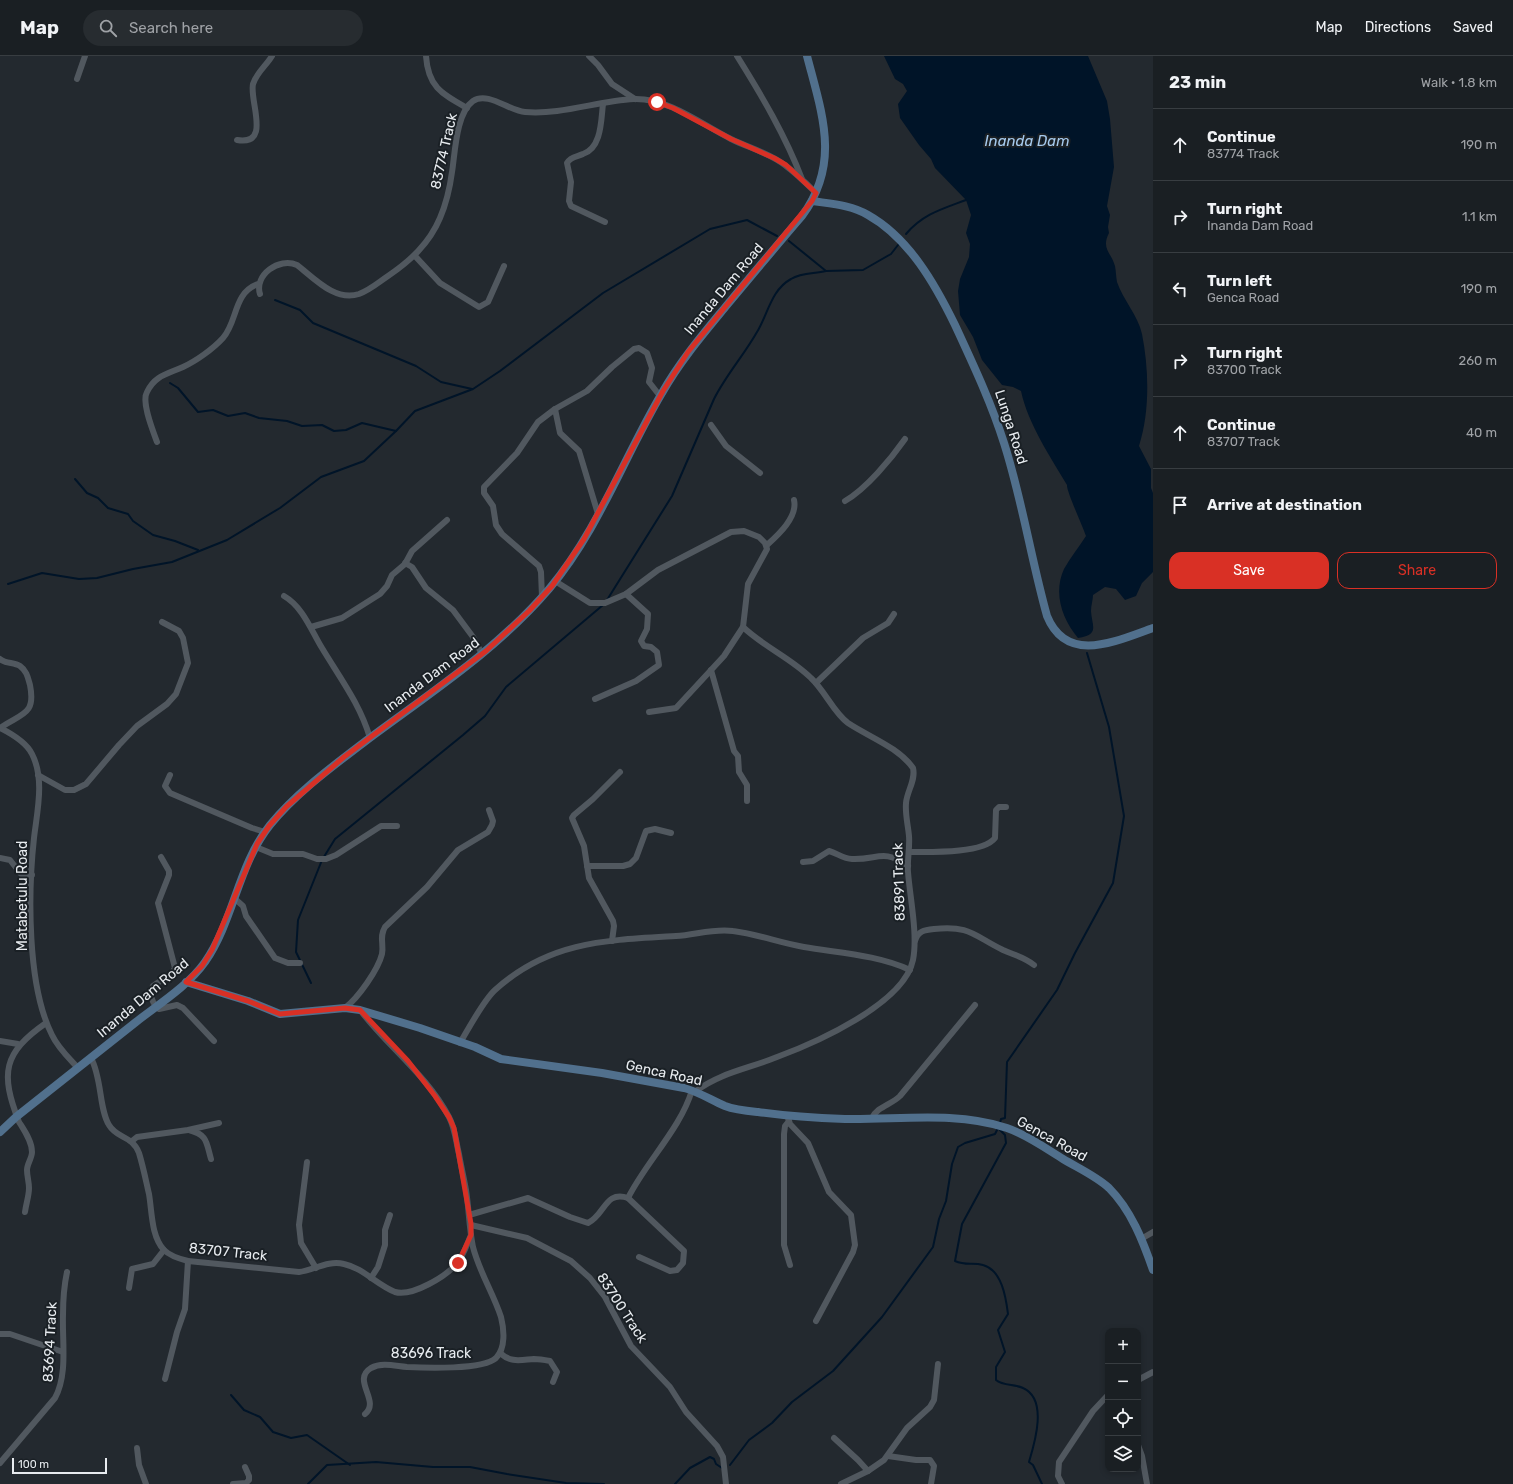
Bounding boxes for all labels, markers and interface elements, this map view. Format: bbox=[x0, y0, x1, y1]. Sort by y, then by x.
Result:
search box bbox=[83, 10, 363, 46]
text: Map bbox=[20, 16, 59, 39]
icon: search bbox=[97, 17, 119, 39]
text: Search here bbox=[129, 19, 213, 37]
text: Map bbox=[1316, 19, 1343, 36]
text: Directions bbox=[1365, 19, 1431, 36]
text: Saved bbox=[1453, 19, 1493, 36]
text: 23 min bbox=[1169, 72, 1226, 92]
text: Walk · 1.8 km bbox=[1421, 75, 1497, 90]
route start bbox=[648, 93, 666, 111]
street label: 83774 Track bbox=[427, 110, 461, 191]
text: Continue bbox=[1207, 128, 1276, 146]
water label: Inanda Dam bbox=[984, 132, 1070, 150]
icon: ahead bbox=[1169, 134, 1191, 156]
text: 190 m bbox=[1461, 137, 1497, 152]
text: 83774 Track bbox=[1207, 146, 1279, 161]
text: Turn right bbox=[1207, 200, 1282, 218]
icon: right bbox=[1169, 206, 1191, 228]
text: 1.1 km bbox=[1462, 209, 1497, 224]
text: Inanda Dam Road bbox=[1207, 218, 1313, 233]
street label: Inanda Dam Road bbox=[681, 240, 767, 338]
text: Turn left bbox=[1207, 272, 1272, 290]
icon: left bbox=[1169, 278, 1191, 300]
text: 190 m bbox=[1461, 281, 1497, 296]
text: Genca Road bbox=[1207, 290, 1279, 305]
text: Turn right bbox=[1207, 344, 1282, 362]
icon: right bbox=[1169, 350, 1191, 372]
text: 260 m bbox=[1459, 353, 1497, 368]
text: 83700 Track bbox=[1207, 362, 1281, 377]
street label: Lunga Road bbox=[991, 388, 1031, 466]
text: Continue bbox=[1207, 416, 1276, 434]
icon: ahead bbox=[1169, 422, 1191, 444]
text: 40 m bbox=[1466, 425, 1497, 440]
text: 83707 Track bbox=[1207, 434, 1280, 449]
icon: arrive bbox=[1169, 494, 1191, 516]
text: Arrive at destination bbox=[1207, 496, 1362, 514]
button: Save bbox=[1169, 552, 1329, 589]
button: Share bbox=[1337, 552, 1497, 589]
street label: Inanda Dam Road bbox=[381, 634, 483, 716]
street label: Matabetulu Road bbox=[14, 841, 31, 951]
street label: 83891 Track bbox=[889, 842, 909, 921]
street label: Inanda Dam Road bbox=[94, 955, 192, 1041]
street label: Genca Road bbox=[624, 1057, 704, 1089]
street label: Genca Road bbox=[1014, 1113, 1090, 1165]
street label: 83707 Track bbox=[188, 1239, 269, 1265]
route end bbox=[449, 1254, 467, 1272]
street label: 83700 Track bbox=[593, 1270, 651, 1347]
street label: 83694 Track bbox=[39, 1301, 61, 1383]
map controls bbox=[1105, 1328, 1141, 1472]
button: + bbox=[1105, 1328, 1141, 1364]
street label: 83696 Track bbox=[391, 1345, 472, 1362]
button: − bbox=[1105, 1364, 1141, 1400]
button: locate bbox=[1105, 1400, 1141, 1436]
button: layers bbox=[1105, 1436, 1141, 1472]
scale bar bbox=[12, 1456, 107, 1475]
text: 100 m bbox=[18, 1458, 49, 1471]

